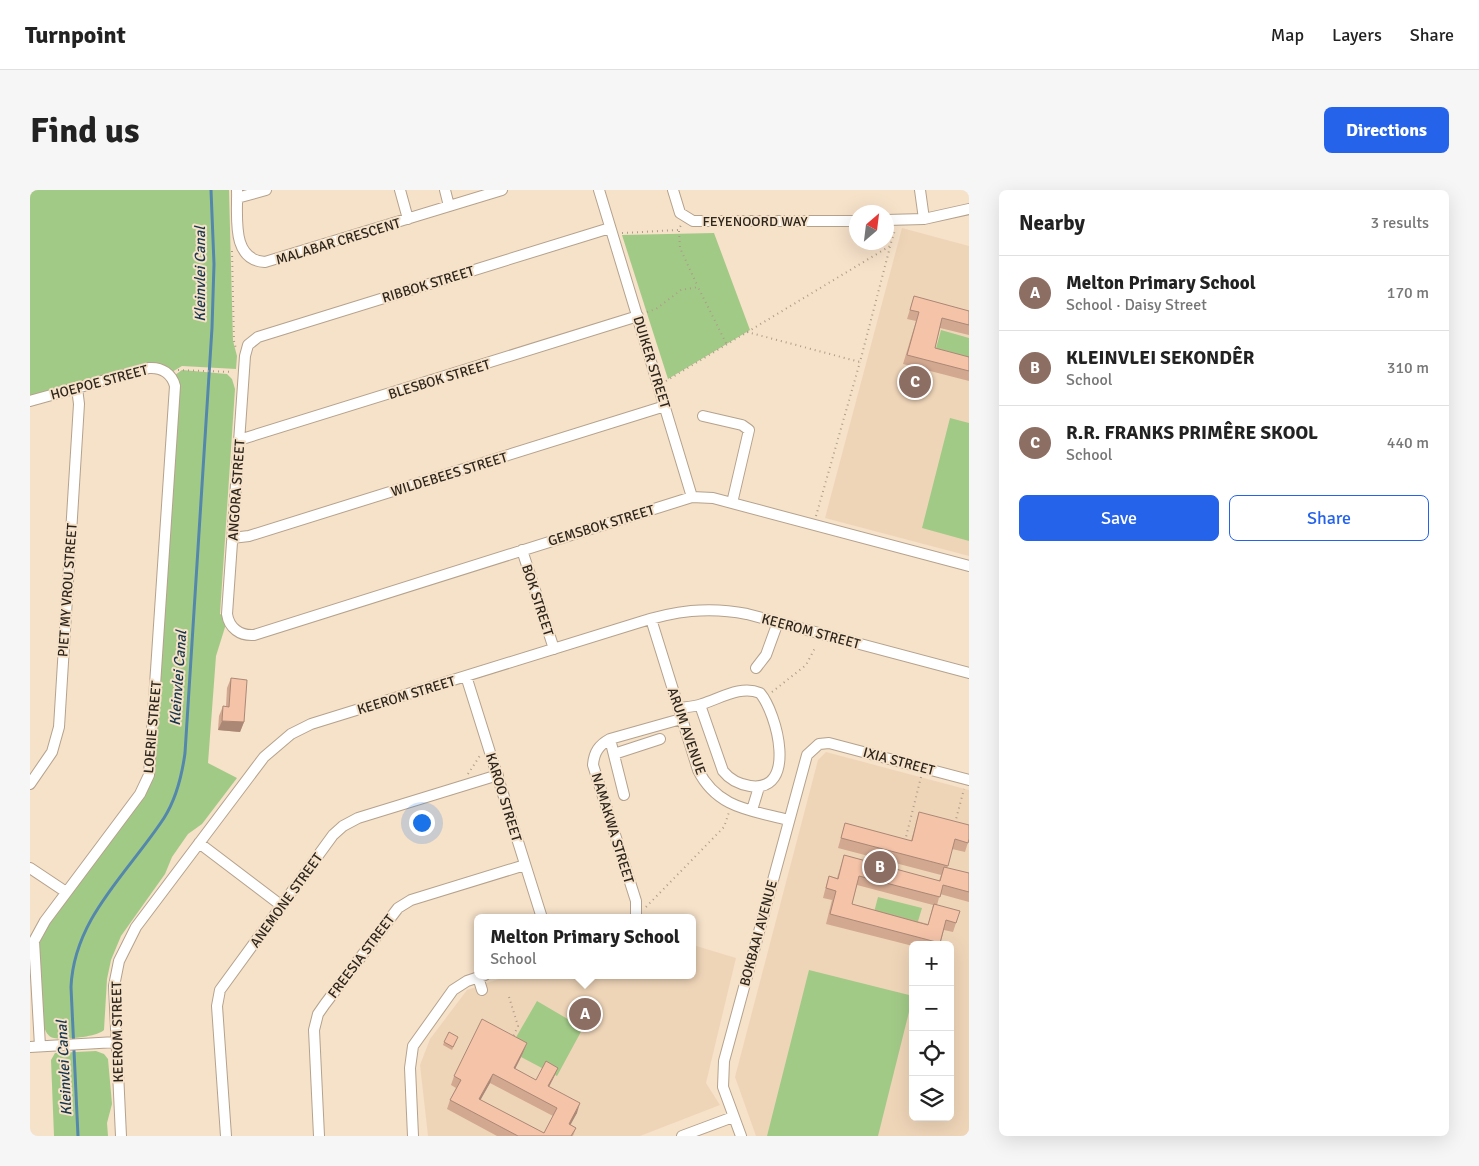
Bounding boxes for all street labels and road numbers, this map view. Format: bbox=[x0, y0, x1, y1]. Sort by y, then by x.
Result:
street label: FEYENOORD WAY bbox=[702, 213, 808, 230]
street label: MALABAR CRESCENT bbox=[274, 214, 403, 269]
street label: RIBBOK STREET bbox=[380, 262, 476, 307]
street label: DUIKER STREET bbox=[629, 314, 674, 411]
street label: BLESBOK STREET bbox=[386, 356, 492, 403]
street label: HOEPOE STREET bbox=[49, 361, 150, 404]
street label: ANGORA STREET bbox=[224, 439, 249, 541]
street label: WILDEBEES STREET bbox=[389, 449, 509, 500]
street label: GEMSBOK STREET bbox=[546, 501, 657, 550]
street label: PIET MY VROU STREET bbox=[54, 522, 81, 658]
street label: BOK STREET bbox=[518, 562, 557, 638]
street label: KEEROM STREET bbox=[760, 610, 862, 653]
street label: KEEROM STREET bbox=[355, 672, 457, 718]
street label: LOERIE STREET bbox=[140, 680, 165, 774]
street label: ARUM AVENUE bbox=[664, 685, 709, 777]
street label: IXIA STREET bbox=[861, 744, 937, 779]
street label: KAROO STREET bbox=[482, 751, 525, 844]
street label: NAMAKWA STREET bbox=[588, 771, 637, 886]
street label: ANEMONE STREET bbox=[246, 850, 326, 951]
street label: BOKBAAI AVENUE bbox=[736, 878, 781, 988]
street label: FREESIA STREET bbox=[324, 911, 398, 1002]
street label: KEEROM STREET bbox=[108, 981, 127, 1083]

